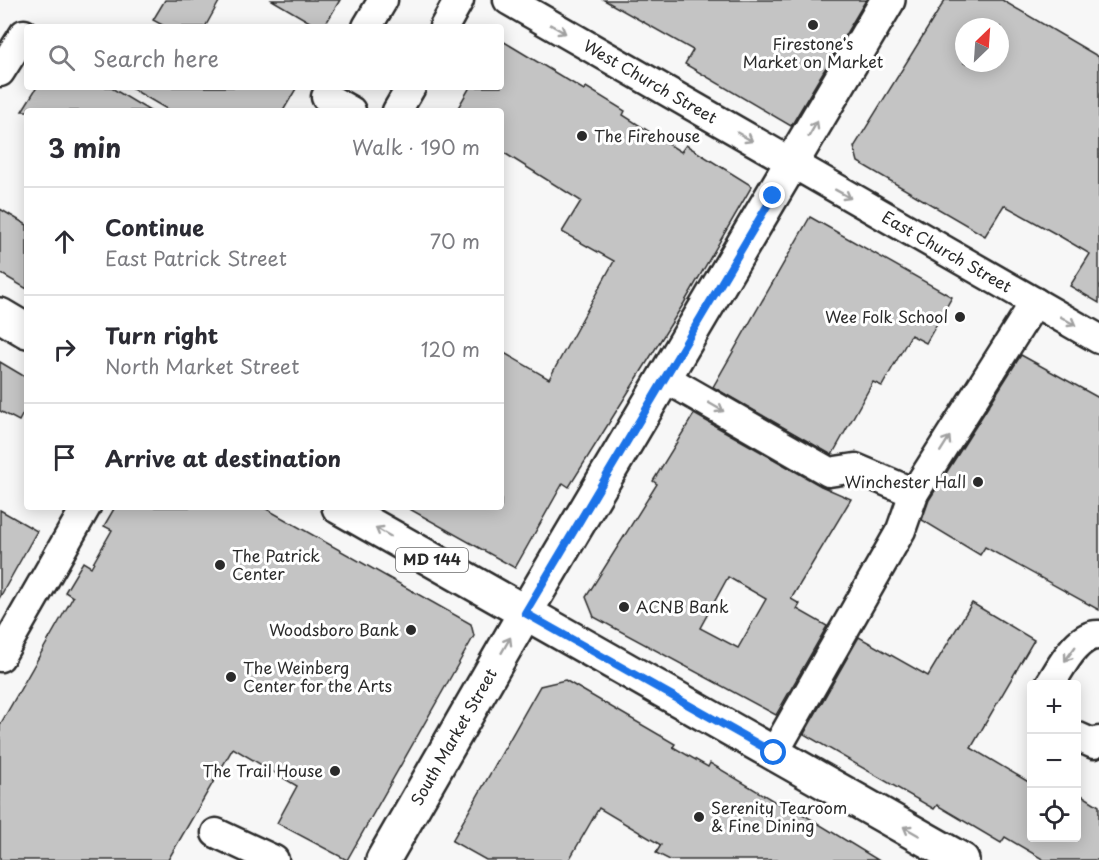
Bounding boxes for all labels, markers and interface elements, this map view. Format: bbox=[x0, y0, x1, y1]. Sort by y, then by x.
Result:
marker: Firestone's Market on Market bbox=[806, 18, 820, 32]
north arrow bbox=[955, 18, 1009, 72]
one-way arrow bbox=[549, 23, 566, 35]
search box bbox=[24, 24, 504, 90]
place label: Firestone's Market on Market bbox=[743, 31, 884, 73]
street label: West Church Street bbox=[579, 33, 722, 129]
icon: search bbox=[45, 41, 78, 74]
text: Search here bbox=[93, 41, 219, 74]
one-way arrow bbox=[807, 121, 819, 138]
place label: The Firehouse bbox=[594, 123, 701, 147]
text: 3 min bbox=[48, 128, 121, 167]
marker: The Firehouse bbox=[575, 129, 589, 143]
one-way arrow bbox=[736, 131, 753, 143]
text: Walk · 190 m bbox=[352, 132, 480, 162]
route end bbox=[759, 182, 785, 208]
one-way arrow bbox=[834, 188, 851, 200]
street label: East Church Street bbox=[878, 204, 1017, 298]
text: Continue bbox=[105, 210, 204, 243]
icon: ahead bbox=[48, 225, 81, 258]
text: 70 m bbox=[430, 226, 480, 256]
text: East Patrick Street bbox=[105, 243, 287, 273]
place label: Wee Folk School bbox=[825, 304, 948, 328]
marker: Wee Folk School bbox=[953, 310, 967, 324]
one-way arrow bbox=[1059, 315, 1076, 327]
text: Turn right bbox=[105, 318, 218, 351]
icon: right bbox=[48, 333, 81, 366]
text: 120 m bbox=[421, 334, 480, 364]
text: North Market Street bbox=[105, 351, 300, 381]
one-way arrow bbox=[707, 401, 724, 413]
one-way arrow bbox=[940, 436, 952, 453]
icon: arrive bbox=[48, 441, 81, 474]
text: Arrive at destination bbox=[105, 441, 341, 474]
place label: Winchester Hall bbox=[844, 469, 966, 493]
marker: Winchester Hall bbox=[971, 475, 985, 489]
one-way arrow bbox=[375, 526, 392, 538]
place label: The Patrick Center bbox=[232, 543, 320, 585]
road number: MD 144 bbox=[396, 548, 468, 572]
marker: The Patrick Center bbox=[213, 558, 227, 572]
place label: ACNB Bank bbox=[636, 594, 729, 618]
marker: ACNB Bank bbox=[617, 600, 631, 614]
place label: Woodsboro Bank bbox=[269, 617, 399, 641]
marker: Woodsboro Bank bbox=[404, 623, 418, 637]
one-way arrow bbox=[501, 637, 512, 655]
one-way arrow bbox=[1064, 646, 1076, 662]
place label: The Weinberg Center for the Arts bbox=[243, 655, 392, 697]
street label: South Market Street bbox=[404, 663, 502, 809]
marker: The Weinberg Center for the Arts bbox=[224, 670, 238, 684]
map controls bbox=[1027, 680, 1081, 842]
button: + bbox=[1027, 680, 1081, 734]
button: − bbox=[1027, 734, 1081, 788]
route start bbox=[760, 739, 786, 765]
place label: The Trail House bbox=[203, 758, 323, 782]
marker: The Trail House bbox=[328, 764, 342, 778]
button: locate bbox=[1027, 788, 1081, 842]
place label: Serenity Tearoom & Fine Dining bbox=[711, 795, 847, 837]
marker: Serenity Tearoom & Fine Dining bbox=[692, 810, 706, 824]
one-way arrow bbox=[903, 825, 920, 837]

